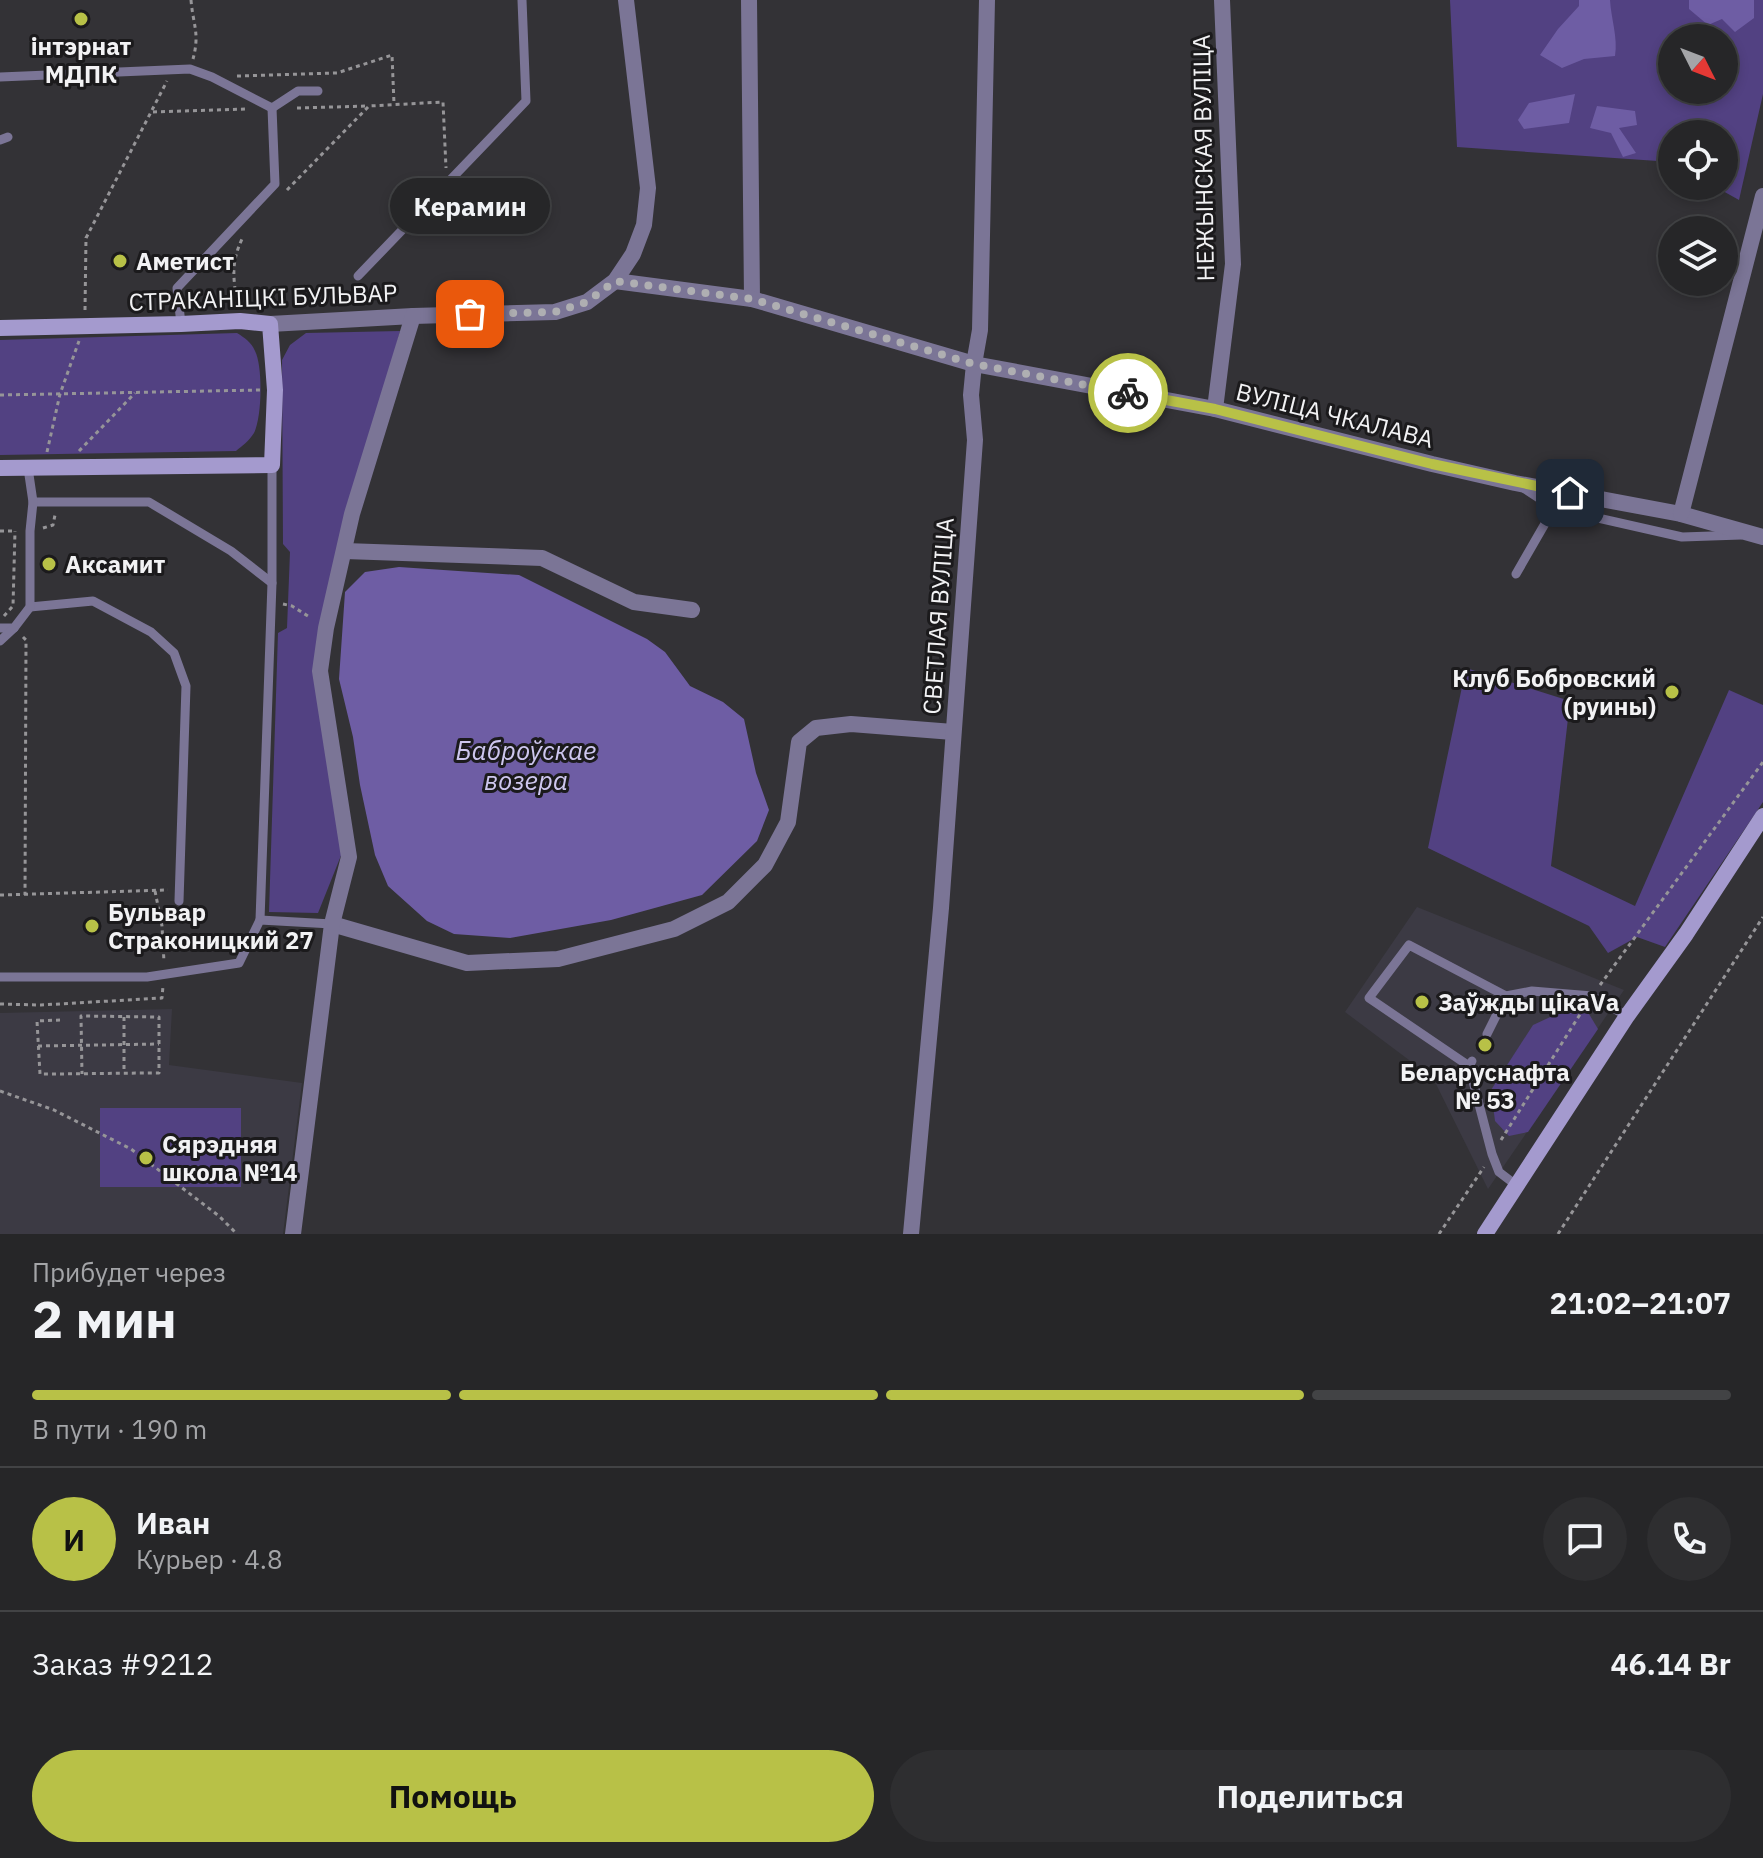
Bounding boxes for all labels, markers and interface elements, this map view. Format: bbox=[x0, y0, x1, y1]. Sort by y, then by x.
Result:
marker: інтэрнат МДПК bbox=[72, 10, 90, 28]
north arrow bbox=[1658, 24, 1738, 104]
map controls bbox=[1658, 24, 1738, 296]
place label: інтэрнат МДПК bbox=[31, 30, 132, 90]
street label: НЕЖЫНСКАЯ ВУЛІЦА bbox=[1185, 34, 1221, 282]
button: locate bbox=[1658, 120, 1738, 200]
callout: Керамин bbox=[390, 178, 550, 234]
text: Керамин bbox=[413, 189, 527, 223]
button: layers bbox=[1658, 216, 1738, 296]
place label: Аметист bbox=[136, 245, 234, 277]
marker: Аметист bbox=[111, 252, 129, 270]
street label: СТРАКАНІЦКІ БУЛЬВАР bbox=[128, 276, 398, 318]
pin bbox=[436, 280, 504, 348]
icon: bag bbox=[448, 292, 492, 336]
courier bbox=[1088, 353, 1168, 433]
icon: bike bbox=[1106, 371, 1150, 415]
street label: ВУЛІЦА ЧКАЛАВА bbox=[1233, 375, 1437, 455]
pin bbox=[1536, 459, 1604, 527]
icon: home bbox=[1548, 471, 1592, 515]
street label: СВЕТЛАЯ ВУЛІЦА bbox=[915, 516, 961, 716]
place label: Аксамит bbox=[65, 548, 166, 580]
marker: Аксамит bbox=[40, 555, 58, 573]
place label: Клуб Бобровский (руины) bbox=[1452, 662, 1656, 722]
marker: Клуб Бобровский (руины) bbox=[1663, 683, 1681, 701]
water label: Баброўскае возера bbox=[456, 733, 596, 797]
place label: Бульвар Страконицкий 27 bbox=[108, 896, 314, 956]
marker: Бульвар Страконицкий 27 bbox=[83, 917, 101, 935]
place label: Заўжды цікаVа bbox=[1438, 986, 1619, 1018]
marker: Заўжды цікаVа bbox=[1413, 993, 1431, 1011]
marker: Беларуснафта № 53 bbox=[1476, 1036, 1494, 1054]
place label: Беларуснафта № 53 bbox=[1400, 1056, 1570, 1116]
place label: Сярэдняя школа №14 bbox=[162, 1128, 298, 1188]
marker: Сярэдняя школа №14 bbox=[137, 1149, 155, 1167]
text: Прибудет через bbox=[32, 1255, 226, 1289]
text: 21:02–21:07 bbox=[1550, 1283, 1731, 1322]
text: 2 мин bbox=[32, 1285, 177, 1352]
text: В пути · 190 m bbox=[32, 1412, 207, 1446]
button: chat bbox=[1543, 1497, 1627, 1581]
button: phone bbox=[1647, 1497, 1731, 1581]
text: Иван bbox=[136, 1503, 210, 1542]
text: И bbox=[63, 1520, 85, 1559]
text: Курьер · 4.8 bbox=[136, 1542, 283, 1576]
text: Заказ #9212 bbox=[32, 1644, 214, 1683]
text: 46.14 Br bbox=[1610, 1644, 1731, 1683]
button: Помощь bbox=[32, 1750, 874, 1842]
button: Поделиться bbox=[890, 1750, 1731, 1842]

